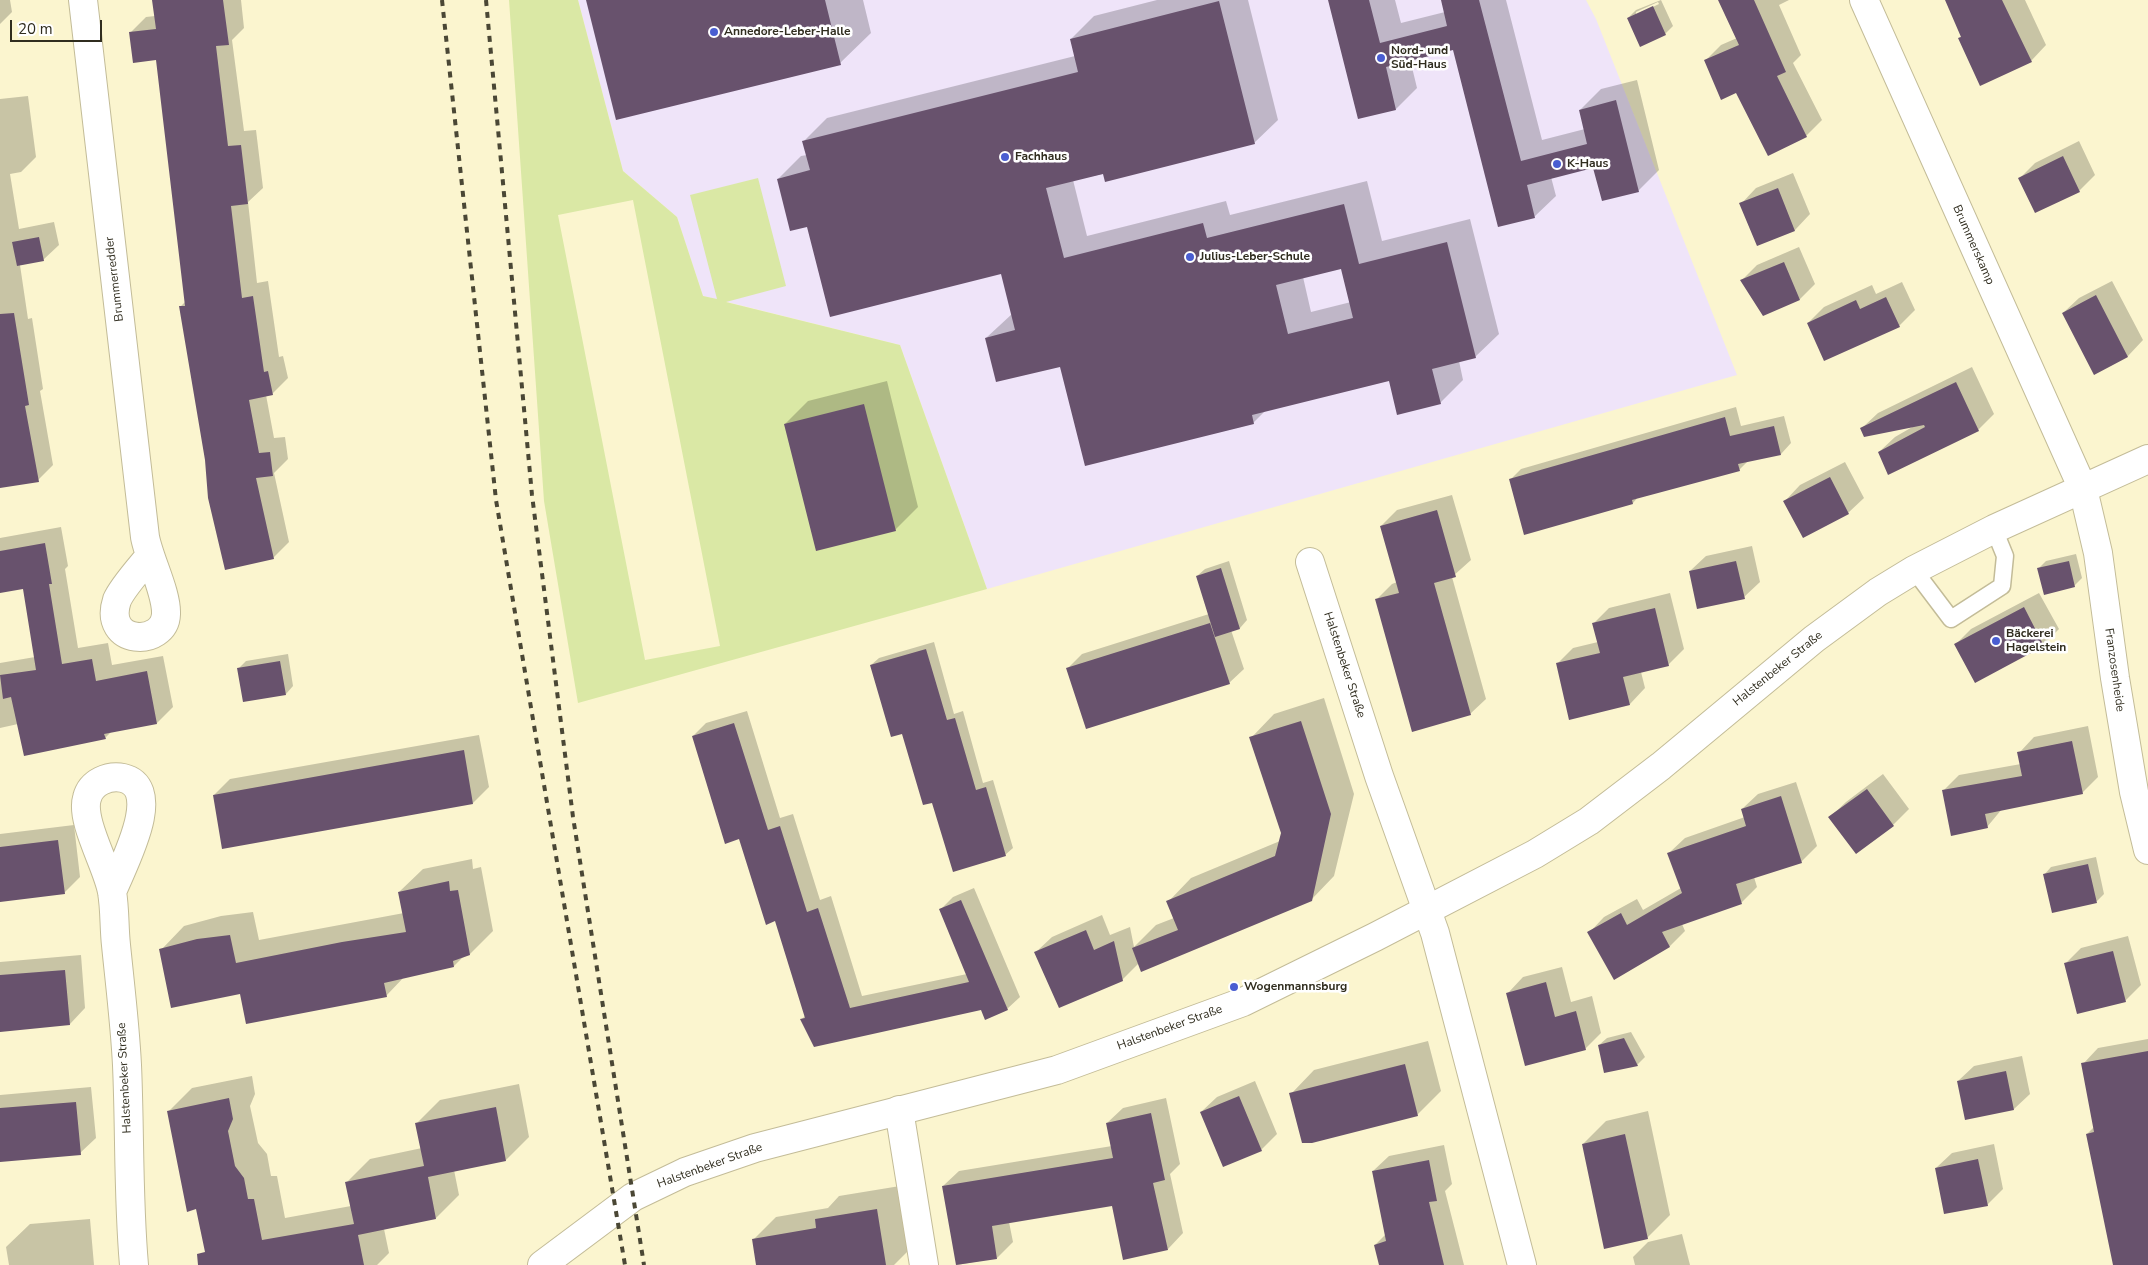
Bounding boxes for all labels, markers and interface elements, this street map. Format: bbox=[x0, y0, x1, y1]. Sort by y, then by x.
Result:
scale bar bbox=[12, 10, 105, 42]
text: 20 m bbox=[18, 19, 53, 39]
place label: Annedore-Leber-Halle bbox=[724, 25, 851, 39]
marker: Annedore-Leber-Halle bbox=[708, 26, 720, 38]
place label: Nord- und Süd-Haus bbox=[1391, 44, 1448, 72]
marker: Nord- und Süd-Haus bbox=[1375, 52, 1387, 64]
place label: Fachhaus bbox=[1015, 150, 1067, 164]
marker: Fachhaus bbox=[999, 151, 1011, 163]
place label: K-Haus bbox=[1567, 157, 1608, 171]
marker: K-Haus bbox=[1551, 158, 1563, 170]
street label: Brummerskamp bbox=[1949, 203, 1997, 287]
street label: Brummerredder bbox=[103, 236, 127, 322]
place label: Julius-Leber-Schule bbox=[1200, 250, 1310, 264]
marker: Julius-Leber-Schule bbox=[1184, 251, 1196, 263]
street label: Halstenbeker Straße bbox=[1320, 610, 1368, 720]
place label: Bäckerei Hagelstein bbox=[2006, 627, 2066, 655]
street label: Franzosenheide bbox=[2101, 627, 2127, 713]
street label: Halstenbeker Straße bbox=[1730, 628, 1826, 710]
marker: Bäckerei Hagelstein bbox=[1990, 635, 2002, 647]
place label: Wogenmannsburg bbox=[1244, 980, 1347, 994]
marker: Wogenmannsburg bbox=[1228, 981, 1240, 993]
street label: Halstenbeker Straße bbox=[1115, 1002, 1225, 1054]
street label: Halstenbeker Straße bbox=[115, 1022, 135, 1134]
street label: Halstenbeker Straße bbox=[655, 1140, 765, 1192]

